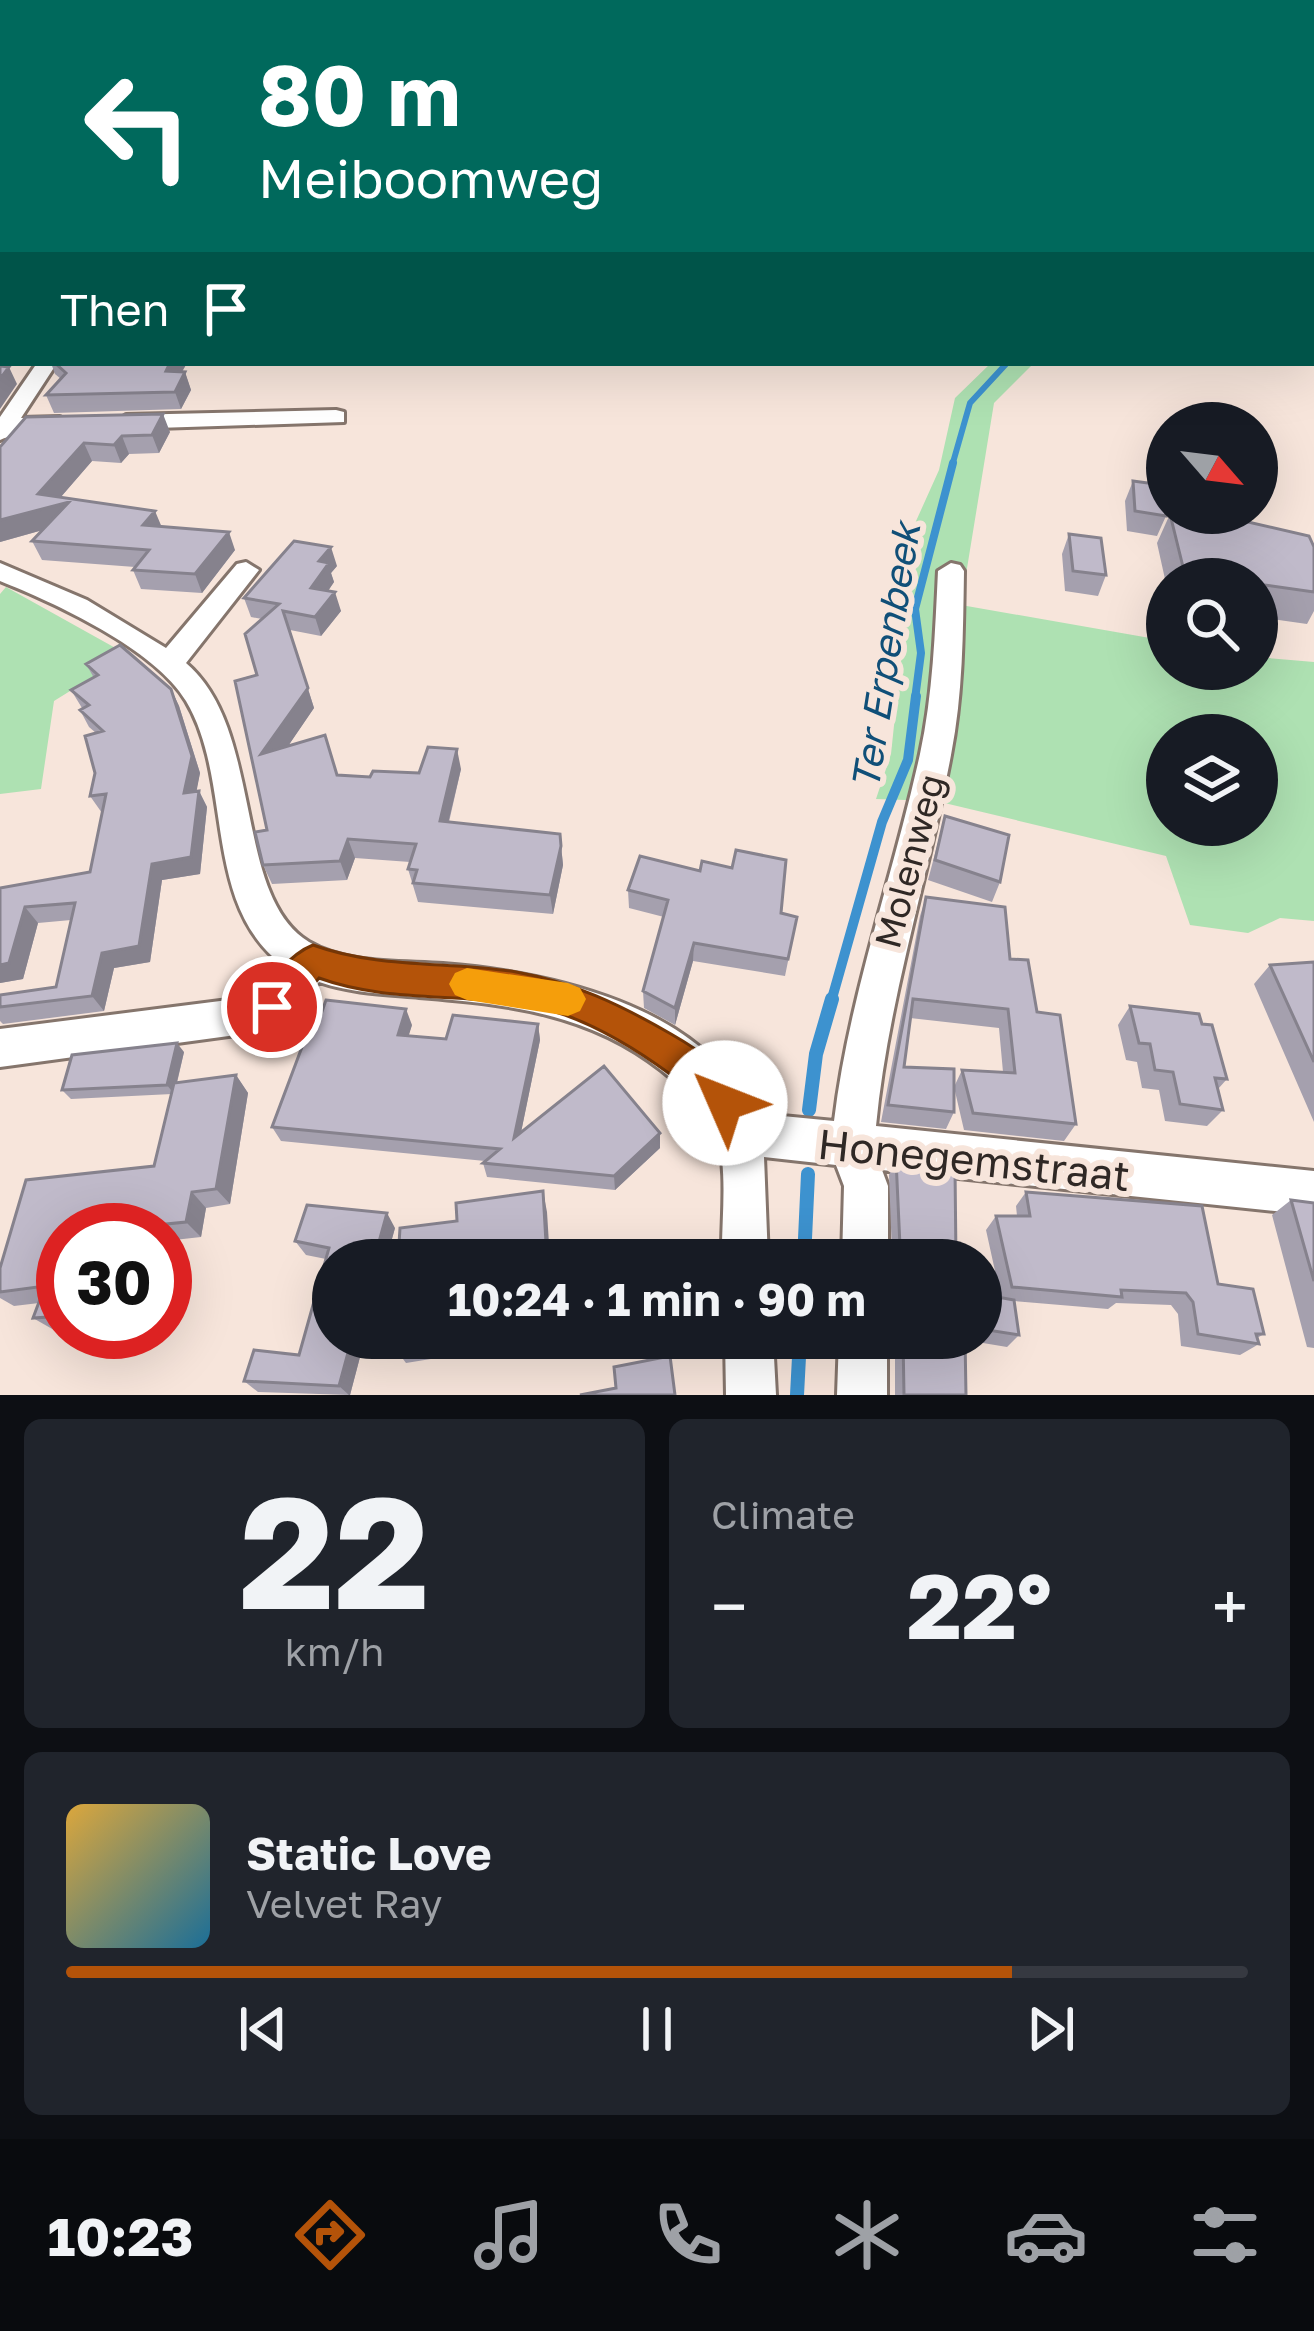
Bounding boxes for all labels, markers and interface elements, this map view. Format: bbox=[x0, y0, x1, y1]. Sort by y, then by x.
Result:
text: 80 m bbox=[258, 44, 461, 144]
icon: left bbox=[60, 48, 216, 204]
text: Meiboomweg bbox=[258, 145, 603, 210]
icon: arrive bbox=[193, 276, 259, 342]
text: Then bbox=[60, 282, 169, 336]
north arrow bbox=[1146, 402, 1278, 534]
map controls bbox=[1146, 402, 1278, 846]
water label: Ter Erpenbeek bbox=[841, 516, 930, 793]
button: search bbox=[1146, 558, 1278, 690]
button: layers bbox=[1146, 714, 1278, 846]
street label: Molenweg bbox=[865, 769, 953, 953]
pin bbox=[221, 956, 323, 1058]
icon: arrive bbox=[239, 974, 305, 1040]
position arrow bbox=[662, 1040, 788, 1166]
street label: Honegemstraat bbox=[815, 1118, 1133, 1200]
speed limit sign: 30 bbox=[36, 1203, 192, 1359]
text: 10:24 · 1 min · 90 m bbox=[448, 1272, 866, 1326]
text: 22 bbox=[239, 1456, 430, 1643]
text: Climate bbox=[711, 1491, 855, 1538]
text: 22° bbox=[907, 1551, 1052, 1659]
text: − bbox=[711, 1566, 747, 1646]
text: + bbox=[1212, 1566, 1248, 1646]
text: km/h bbox=[285, 1628, 384, 1675]
text: Static Love bbox=[246, 1826, 492, 1880]
text: Velvet Ray bbox=[246, 1880, 442, 1927]
icon: previous bbox=[230, 1996, 296, 2062]
icon: pause bbox=[624, 1996, 690, 2062]
icon: next bbox=[1018, 1996, 1084, 2062]
icon: directions bbox=[288, 2193, 372, 2277]
icon: music bbox=[467, 2193, 551, 2277]
icon: phone bbox=[646, 2193, 730, 2277]
icon: climate bbox=[825, 2193, 909, 2277]
icon: car bbox=[1004, 2193, 1088, 2277]
icon: filters bbox=[1183, 2193, 1267, 2277]
text: 10:23 bbox=[47, 2203, 194, 2268]

